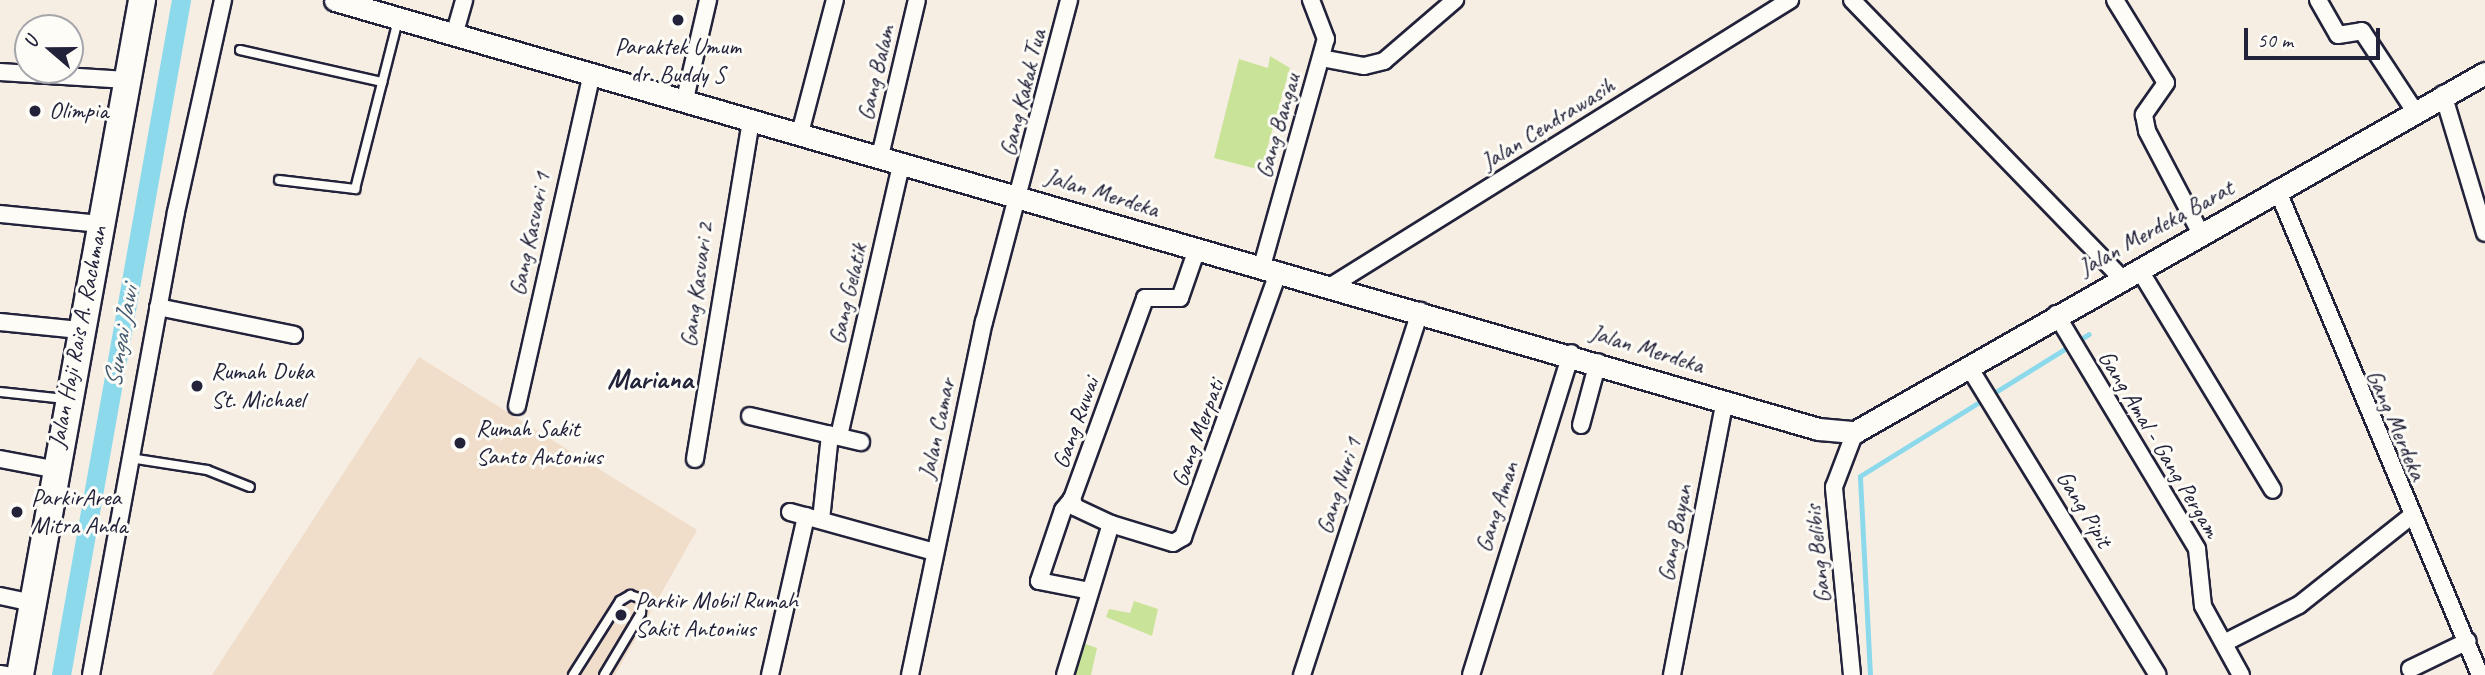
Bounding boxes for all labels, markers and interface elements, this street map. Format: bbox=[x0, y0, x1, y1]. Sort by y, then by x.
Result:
marker: Paraktek Umum dr. Buddy S bbox=[668, 10, 688, 30]
north arrow bbox=[14, 14, 84, 84]
scale bar bbox=[2247, 14, 2384, 58]
street label: Gang Balam bbox=[851, 22, 901, 124]
street label: Gang Kakak Tua bbox=[993, 27, 1053, 159]
text: 50 m bbox=[2257, 27, 2293, 53]
place label: Paraktek Umum dr. Buddy S bbox=[614, 33, 742, 89]
text: U bbox=[18, 34, 44, 51]
street label: Gang Bangau bbox=[1249, 70, 1307, 182]
street label: Jalan Cendrawasih bbox=[1476, 72, 1620, 176]
place label: Olimpia bbox=[49, 97, 108, 125]
marker: Olimpia bbox=[27, 103, 43, 119]
street label: Jalan Merdeka bbox=[1042, 162, 1162, 224]
street label: Gang Kasuari 1 bbox=[503, 170, 557, 298]
street label: Jalan Merdeka Barat bbox=[2074, 174, 2238, 282]
street label: Gang Kasuari 2 bbox=[674, 221, 720, 349]
street label: Jalan Haji Rais A. Rachman bbox=[42, 222, 114, 452]
street label: Gang Gelatik bbox=[823, 241, 873, 347]
water label: Sungai Jawi bbox=[97, 284, 145, 390]
street label: Jalan Merdeka bbox=[1587, 318, 1707, 380]
street label: Gang Amal - Gang Pergam bbox=[2092, 345, 2226, 543]
place label: Rumah Duka St. Michael bbox=[211, 358, 313, 414]
district label: Mariana bbox=[607, 362, 693, 396]
street label: Gang Merdeka bbox=[2360, 366, 2432, 484]
street label: Gang Ruwai bbox=[1046, 373, 1106, 473]
street label: Gang Merpati bbox=[1165, 375, 1231, 491]
street label: Jalan Camar bbox=[912, 376, 962, 482]
marker: Rumah Duka St. Michael bbox=[189, 378, 205, 394]
place label: Rumah Sakit Santo Antonius bbox=[476, 415, 602, 471]
marker: Rumah Sakit Santo Antonius bbox=[450, 433, 470, 453]
street label: Gang Nuri 1 bbox=[1310, 434, 1368, 538]
street label: Gang Aman bbox=[1469, 458, 1525, 556]
street label: Gang Pipit bbox=[2050, 465, 2118, 553]
street label: Gang Bayan bbox=[1651, 482, 1699, 584]
place label: ParkirArea Mitra Anda bbox=[31, 484, 128, 540]
street label: Gang Belibis bbox=[1798, 503, 1838, 605]
marker: ParkirArea Mitra Anda bbox=[9, 504, 25, 520]
place label: Parkir Mobil Rumah Sakit Antonius bbox=[635, 587, 798, 643]
marker: Parkir Mobil Rumah Sakit Antonius bbox=[613, 607, 629, 623]

